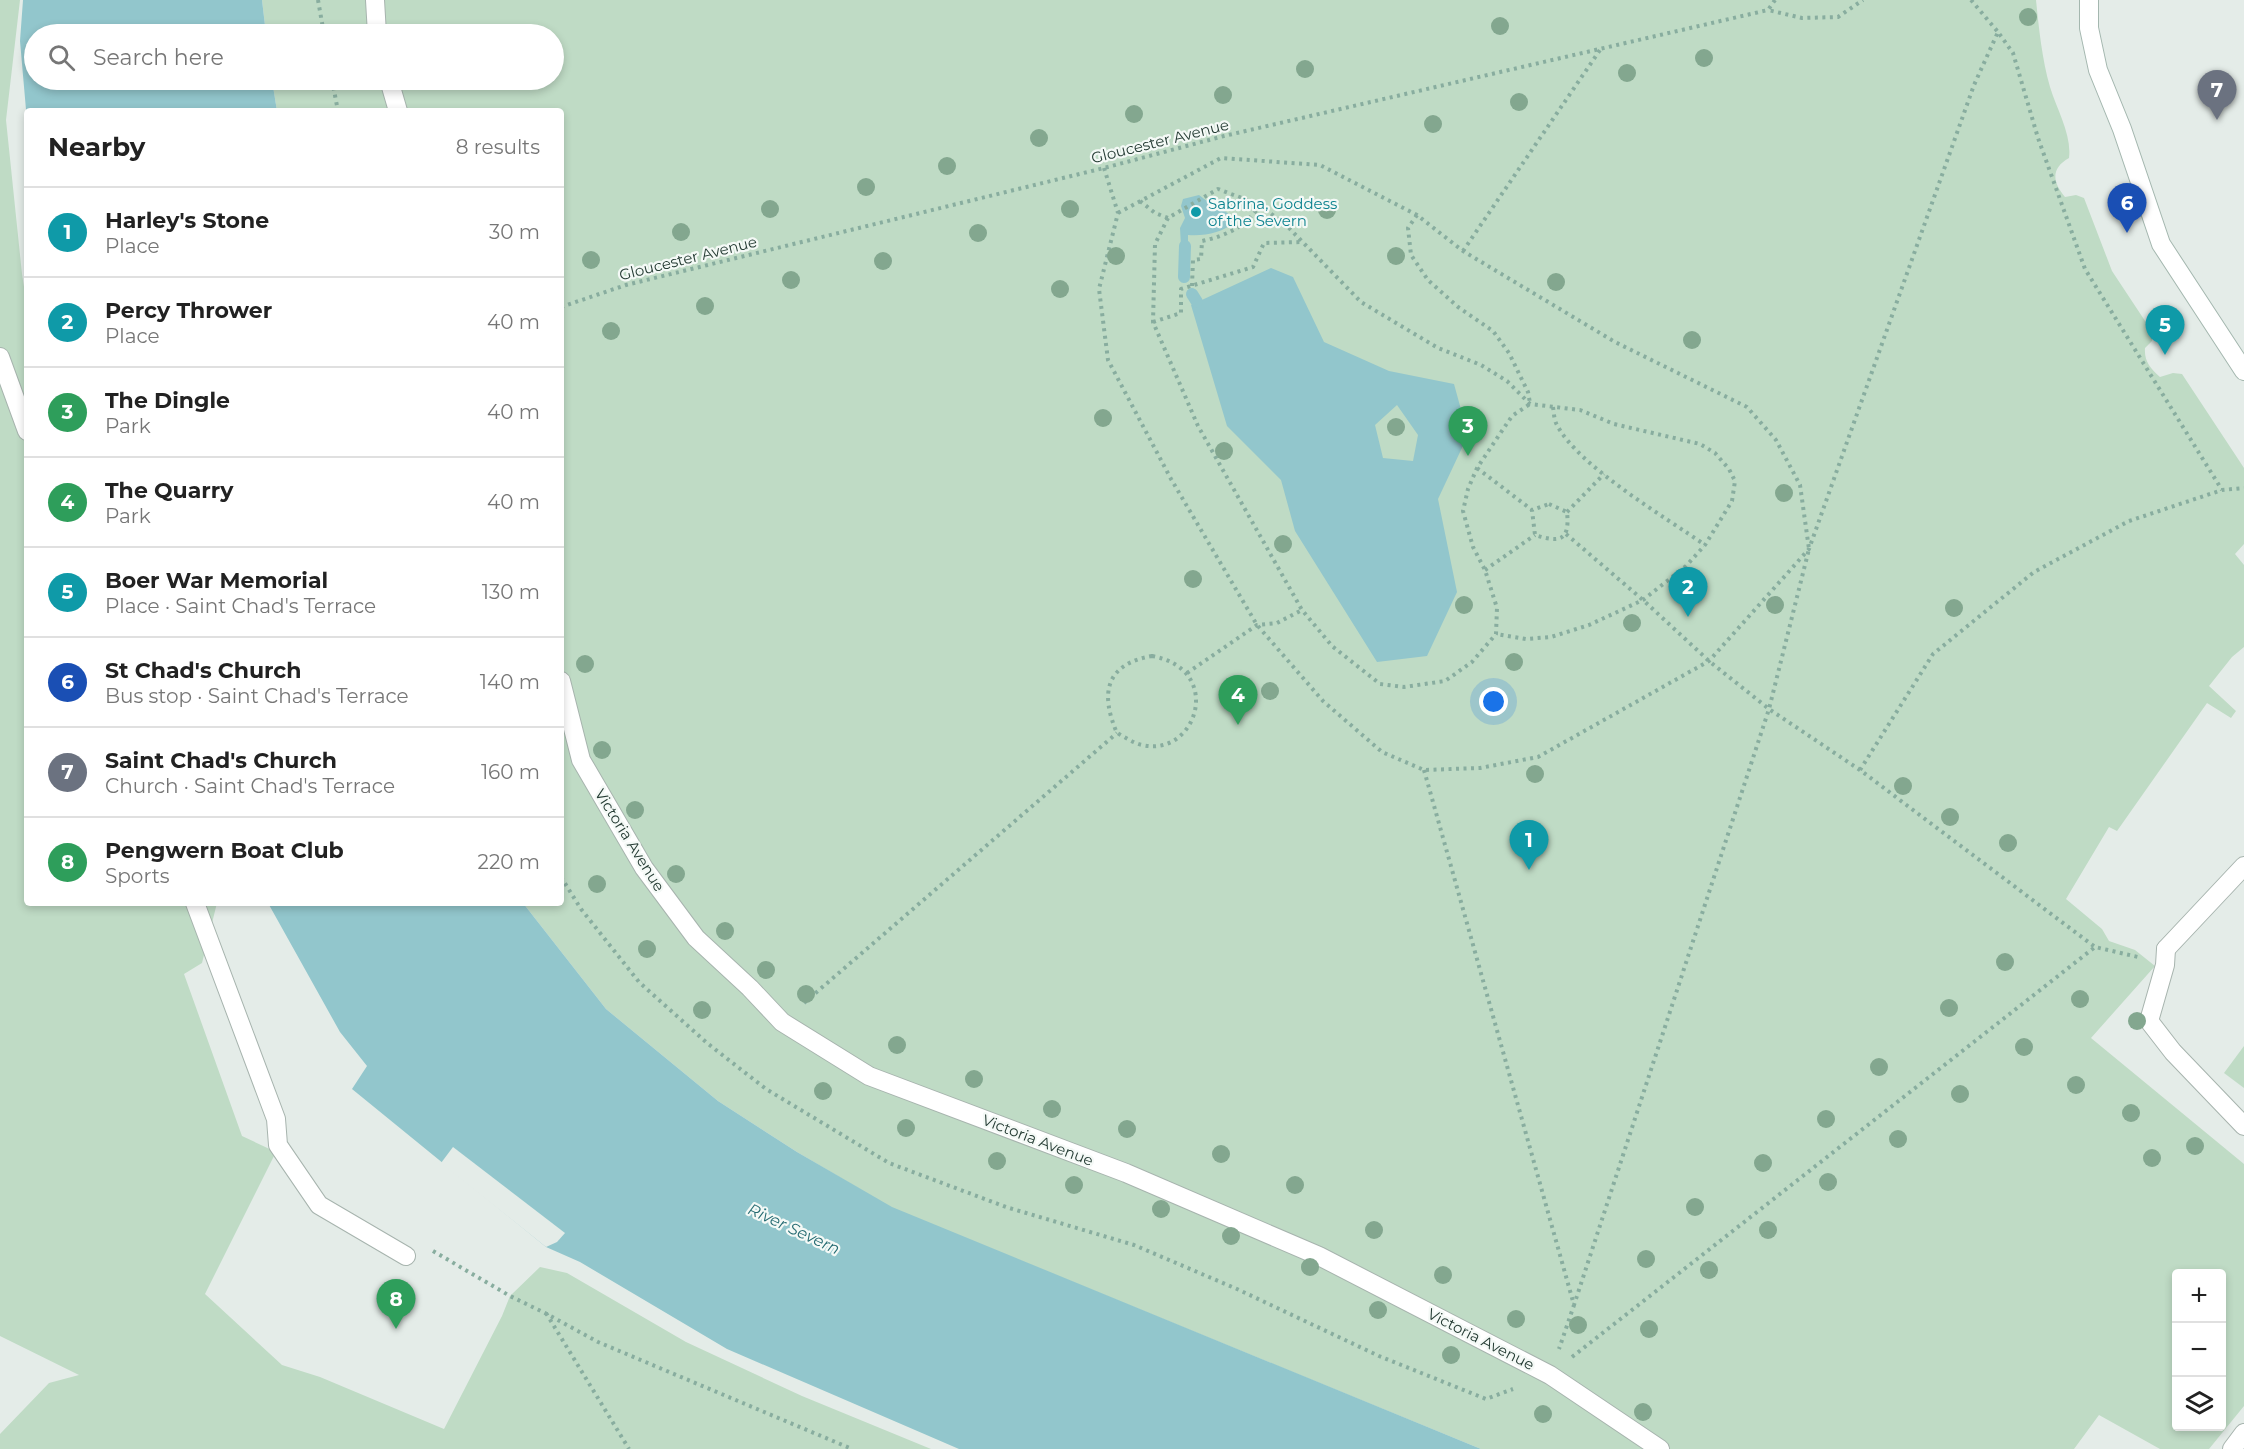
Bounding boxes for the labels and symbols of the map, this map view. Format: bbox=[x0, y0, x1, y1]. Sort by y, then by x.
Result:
pin: 7 bbox=[2198, 70, 2236, 120]
street label: Gloucester Avenue bbox=[1089, 115, 1231, 167]
pin: 6 bbox=[2108, 184, 2146, 233]
place label: Sabrina, Goddess of the Severn bbox=[1208, 194, 1337, 230]
marker: Sabrina, Goddess of the Severn bbox=[1189, 205, 1203, 219]
street label: Gloucester Avenue bbox=[617, 232, 759, 284]
pin: 5 bbox=[2146, 306, 2184, 355]
pin: 3 bbox=[1448, 406, 1488, 456]
pin: 2 bbox=[1668, 568, 1708, 617]
pin: 4 bbox=[1218, 676, 1258, 725]
your location bbox=[1479, 687, 1508, 716]
street label: Victoria Avenue bbox=[591, 785, 669, 895]
pin: 1 bbox=[1510, 820, 1549, 870]
street label: Victoria Avenue bbox=[980, 1110, 1096, 1170]
water label: River Severn bbox=[745, 1199, 843, 1259]
pin: 8 bbox=[376, 1280, 416, 1329]
street label: Victoria Avenue bbox=[1424, 1304, 1538, 1374]

